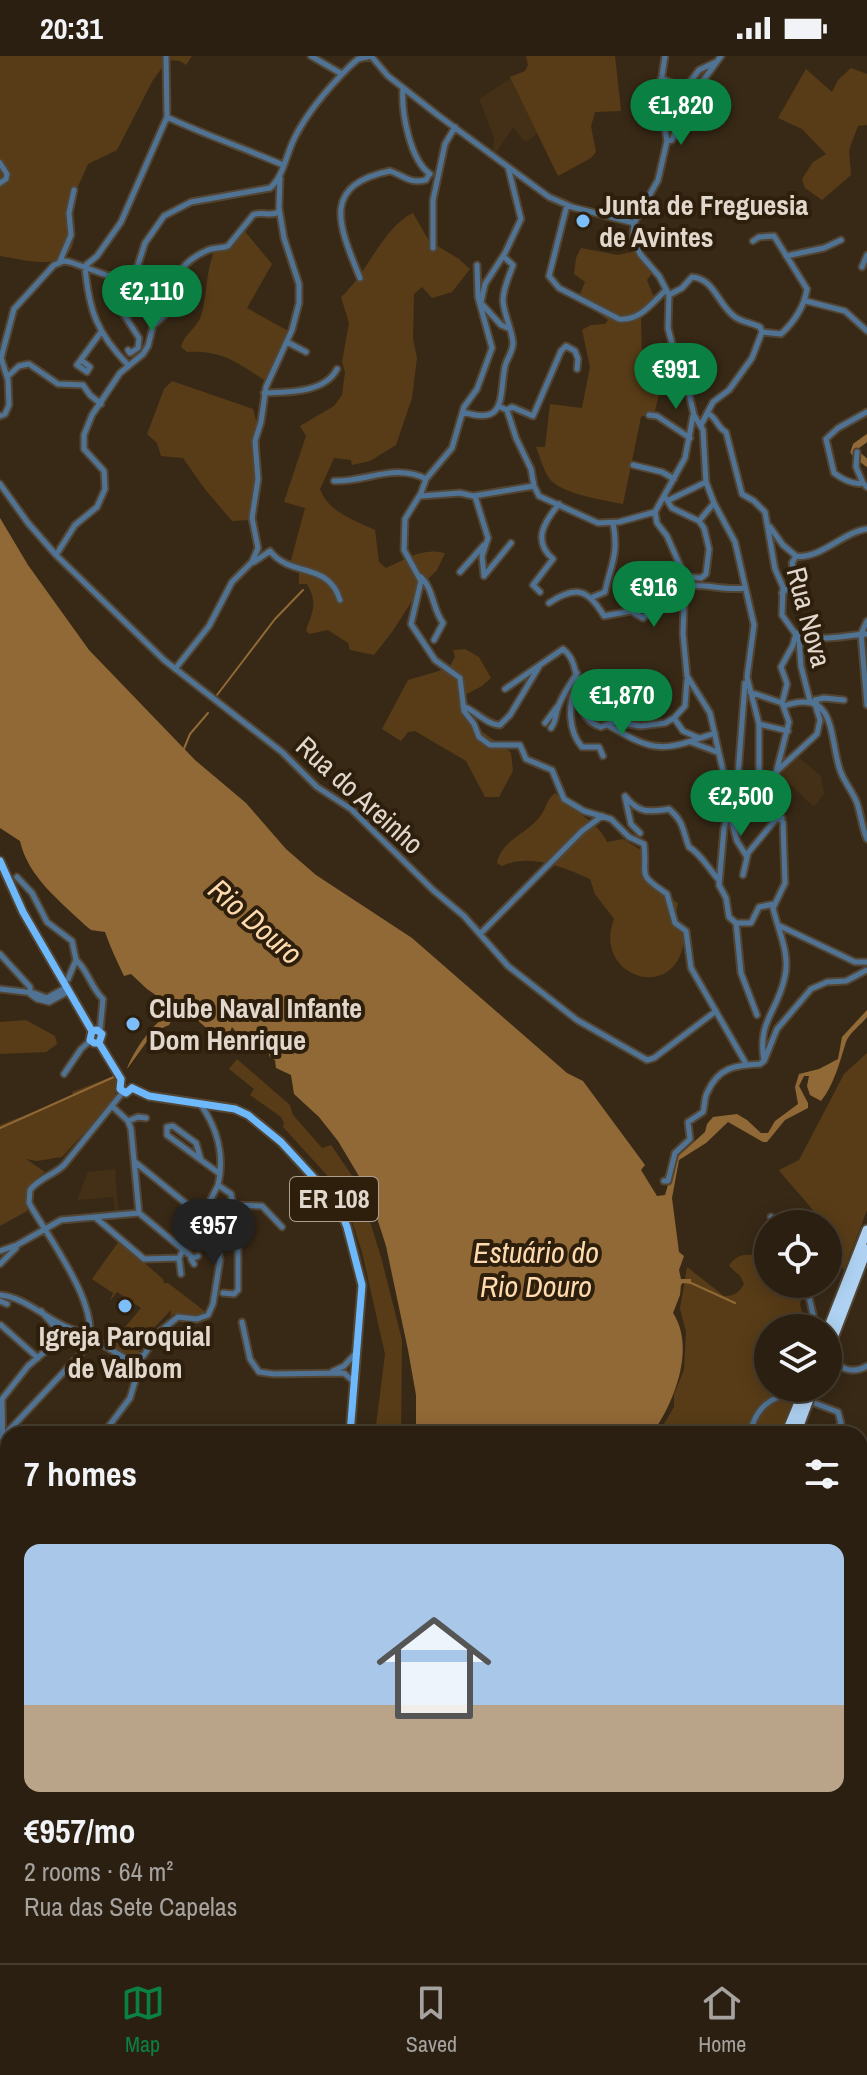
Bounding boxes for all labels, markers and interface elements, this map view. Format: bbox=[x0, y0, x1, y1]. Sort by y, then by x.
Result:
text: 20:31 bbox=[40, 8, 103, 48]
pin: €1,820 bbox=[616, 79, 746, 147]
text: €1,820 bbox=[648, 87, 714, 122]
place label: Junta de Freguesia de Avintes bbox=[599, 186, 809, 256]
marker: Junta de Freguesia de Avintes bbox=[574, 212, 592, 230]
pin: €2,110 bbox=[87, 265, 217, 333]
text: €2,110 bbox=[120, 273, 184, 308]
pin: €991 bbox=[629, 343, 723, 411]
text: €991 bbox=[652, 351, 700, 386]
pin: €916 bbox=[607, 561, 701, 629]
street label: Rua Nova bbox=[777, 563, 841, 671]
text: €916 bbox=[630, 569, 678, 604]
pin: €1,870 bbox=[557, 669, 687, 737]
text: €1,870 bbox=[589, 677, 655, 712]
street label: Rua do Areinho bbox=[288, 727, 432, 863]
pin: €2,500 bbox=[676, 770, 806, 838]
text: €2,500 bbox=[708, 778, 774, 813]
water label: Rio Douro bbox=[200, 869, 311, 973]
place label: Clube Naval Infante Dom Henrique bbox=[149, 989, 362, 1059]
marker: Clube Naval Infante Dom Henrique bbox=[124, 1015, 142, 1033]
road number: ER 108 bbox=[290, 1177, 378, 1221]
pin: €957 bbox=[167, 1199, 261, 1267]
text: €957 bbox=[190, 1207, 238, 1242]
map controls bbox=[754, 1210, 842, 1402]
button: locate bbox=[754, 1210, 842, 1298]
water label: Estuário do Rio Douro bbox=[473, 1232, 599, 1306]
marker: Igreja Paroquial de Valbom bbox=[116, 1297, 134, 1315]
button: layers bbox=[754, 1314, 842, 1402]
place label: Igreja Paroquial de Valbom bbox=[39, 1317, 211, 1387]
text: 7 homes bbox=[24, 1451, 137, 1497]
icon: filters bbox=[800, 1452, 844, 1496]
icon: home bbox=[362, 1596, 506, 1740]
text: €957/mo bbox=[24, 1808, 136, 1854]
text: 2 rooms · 64 m² bbox=[24, 1854, 173, 1889]
text: Rua das Sete Capelas bbox=[24, 1889, 237, 1924]
tab: Map bbox=[121, 1981, 165, 2059]
tab: Saved bbox=[406, 1981, 457, 2059]
tab: Home bbox=[698, 1981, 746, 2059]

